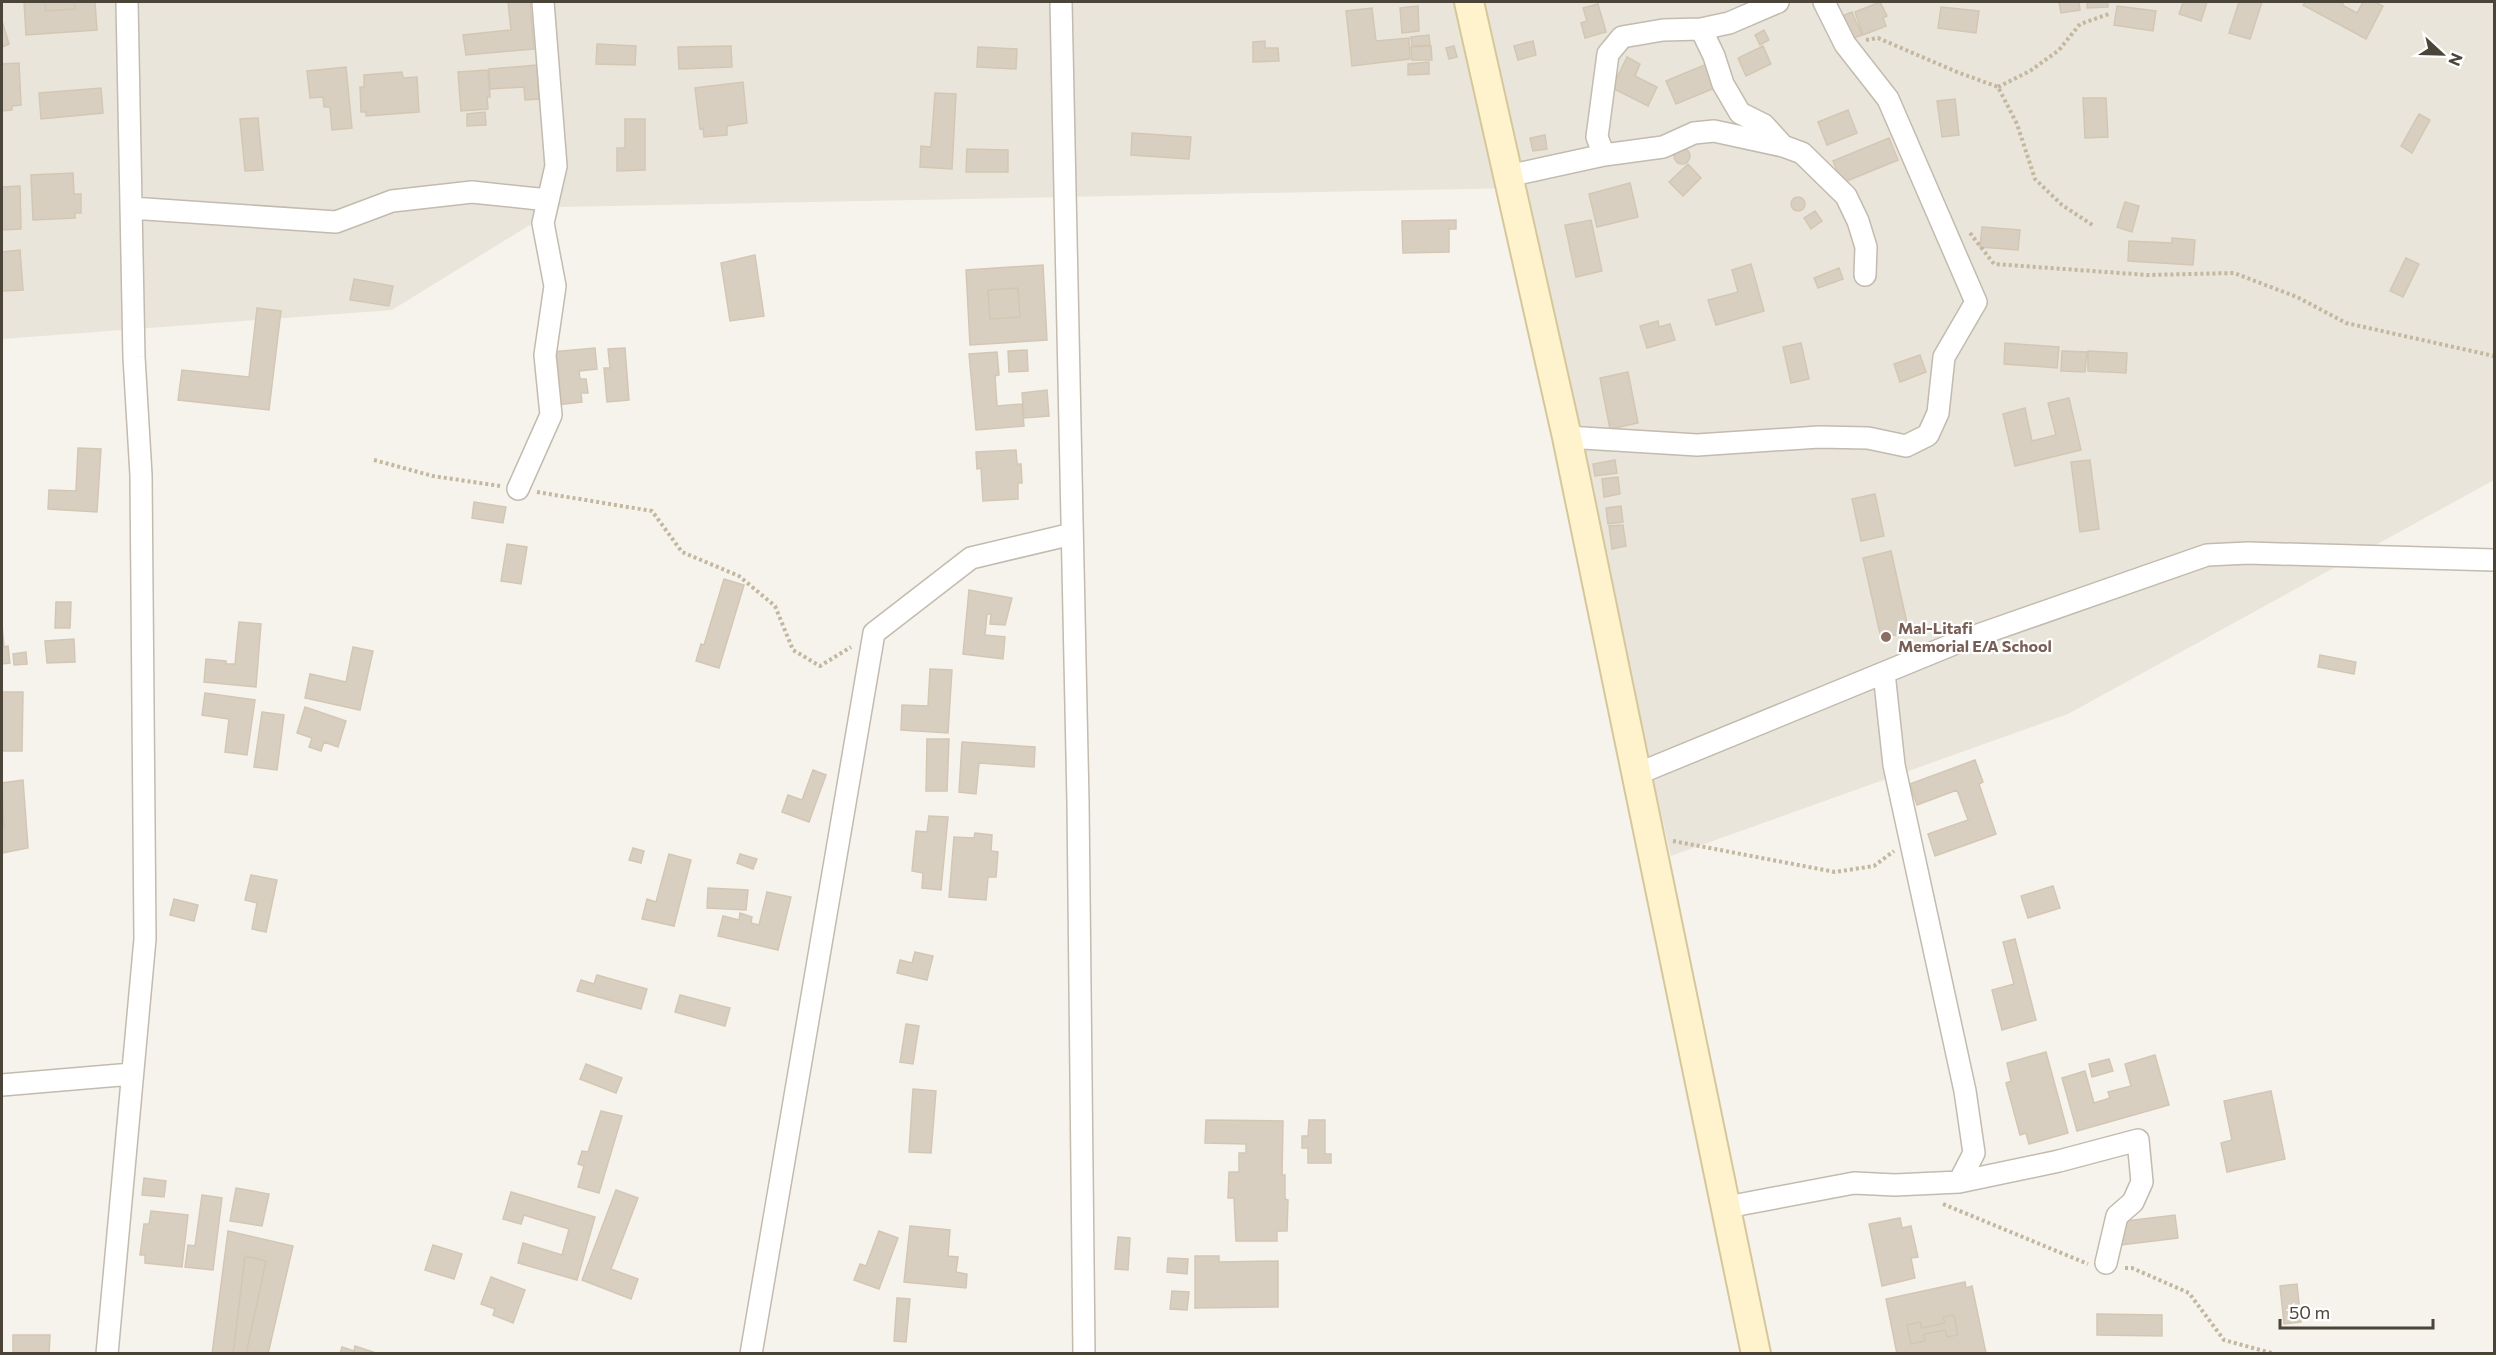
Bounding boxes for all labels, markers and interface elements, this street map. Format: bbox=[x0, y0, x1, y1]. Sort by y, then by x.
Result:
north arrow bbox=[2412, 24, 2472, 84]
text: N bbox=[2445, 51, 2467, 69]
place label: Mal-Litafi Memorial E/A School bbox=[1898, 618, 2052, 655]
marker: Mal-Litafi Memorial E/A School bbox=[1879, 630, 1893, 644]
scale bar bbox=[2280, 1292, 2433, 1330]
text: 50 m bbox=[2289, 1301, 2330, 1323]

